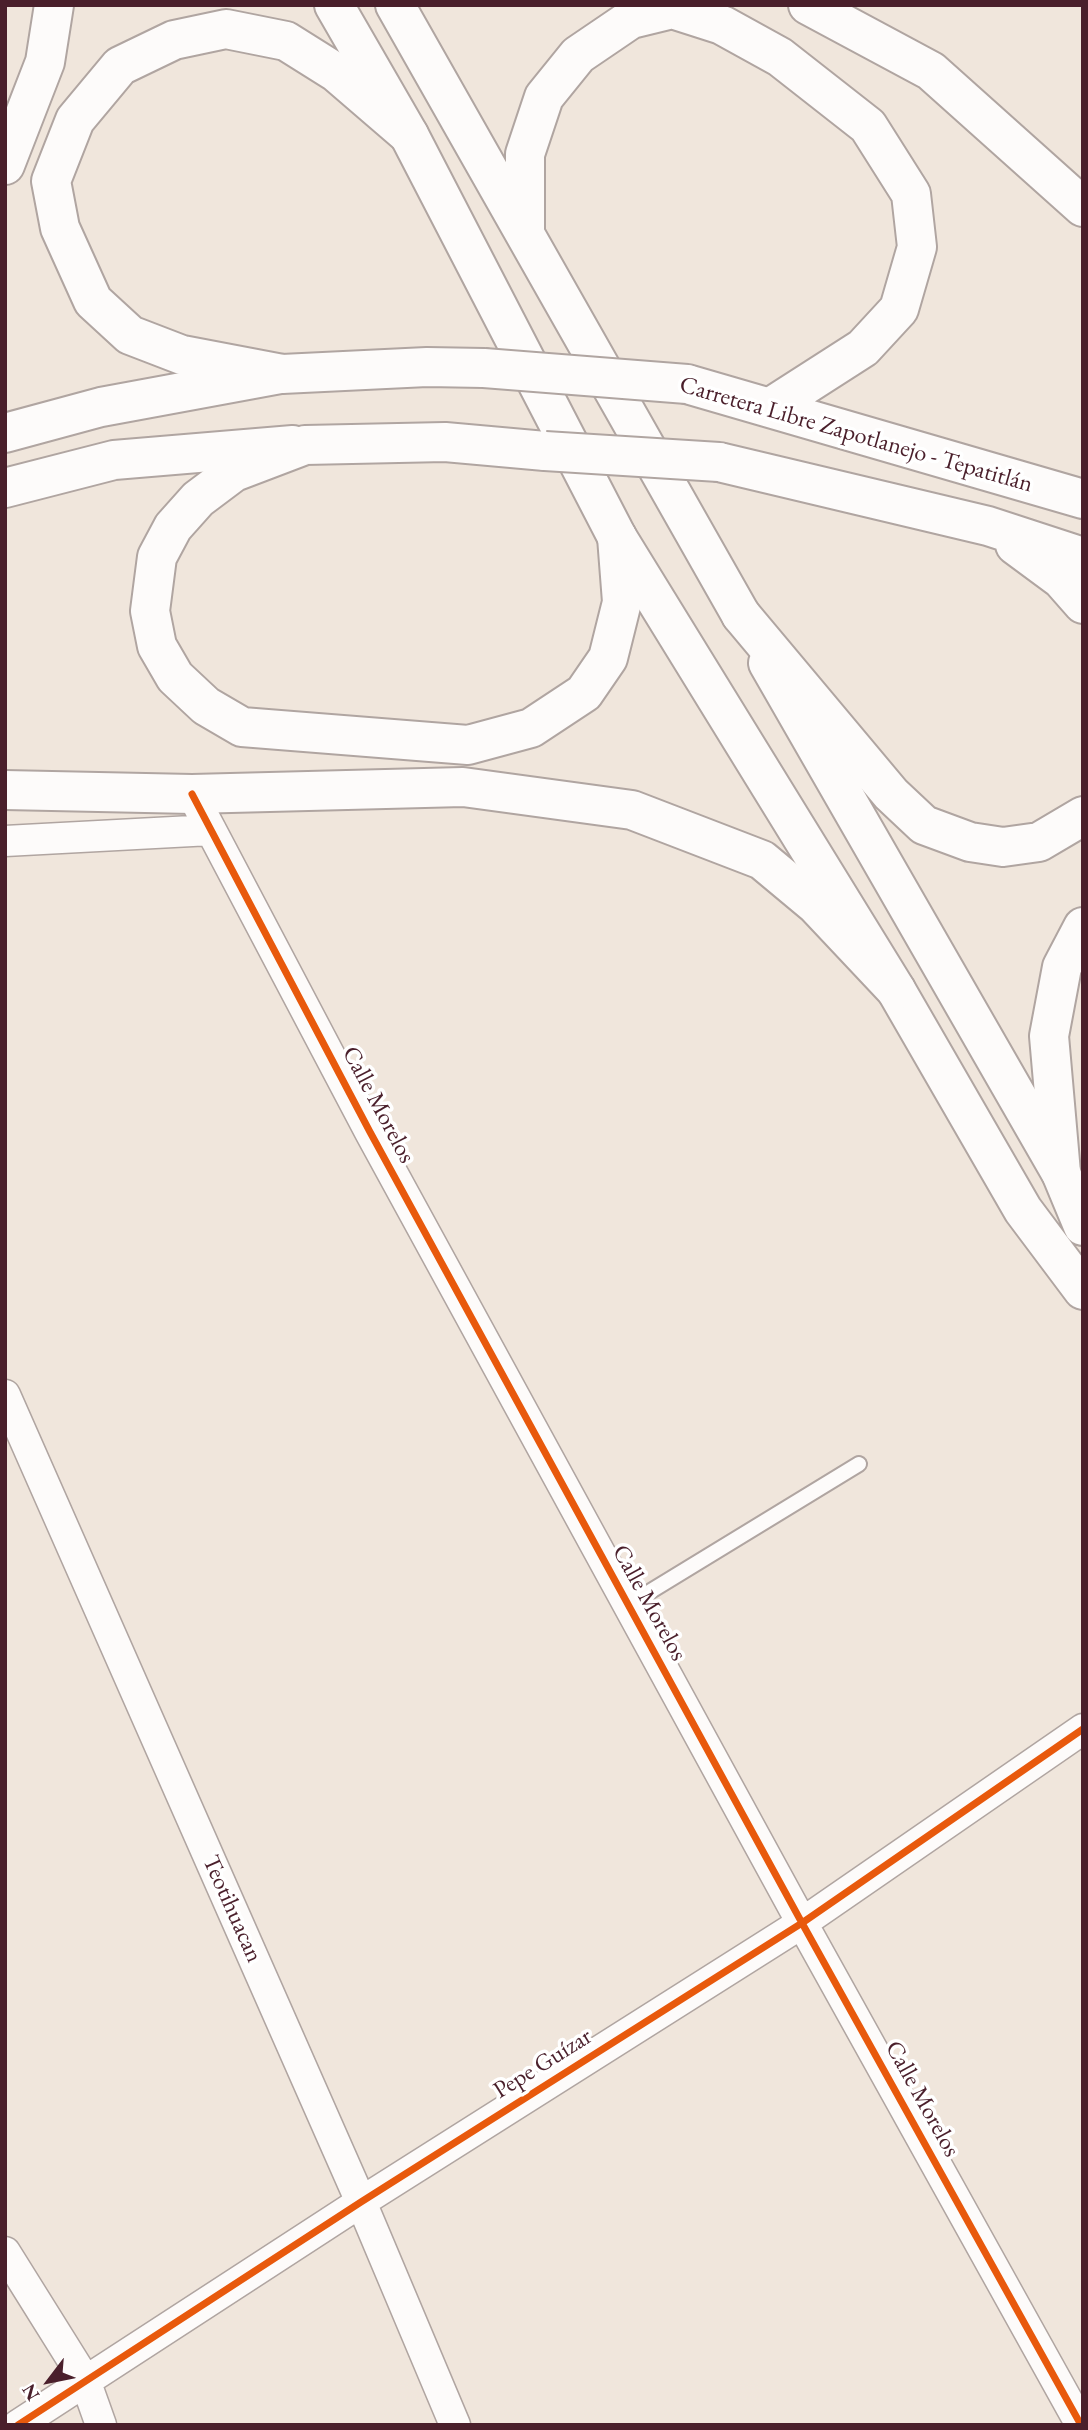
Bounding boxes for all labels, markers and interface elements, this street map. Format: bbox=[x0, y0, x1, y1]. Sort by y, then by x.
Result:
street label: Carretera Libre Zapotlanejo - Tepatitlán bbox=[676, 371, 1036, 499]
street label: Calle Morelos bbox=[335, 1042, 421, 1168]
street label: Calle Morelos bbox=[605, 1540, 693, 1666]
street label: Teotihuacan bbox=[196, 1851, 268, 1967]
street label: Pepe Guízar bbox=[488, 2022, 598, 2106]
street label: Calle Morelos bbox=[878, 2036, 966, 2162]
north arrow bbox=[14, 2346, 84, 2416]
text: N bbox=[16, 2379, 45, 2406]

